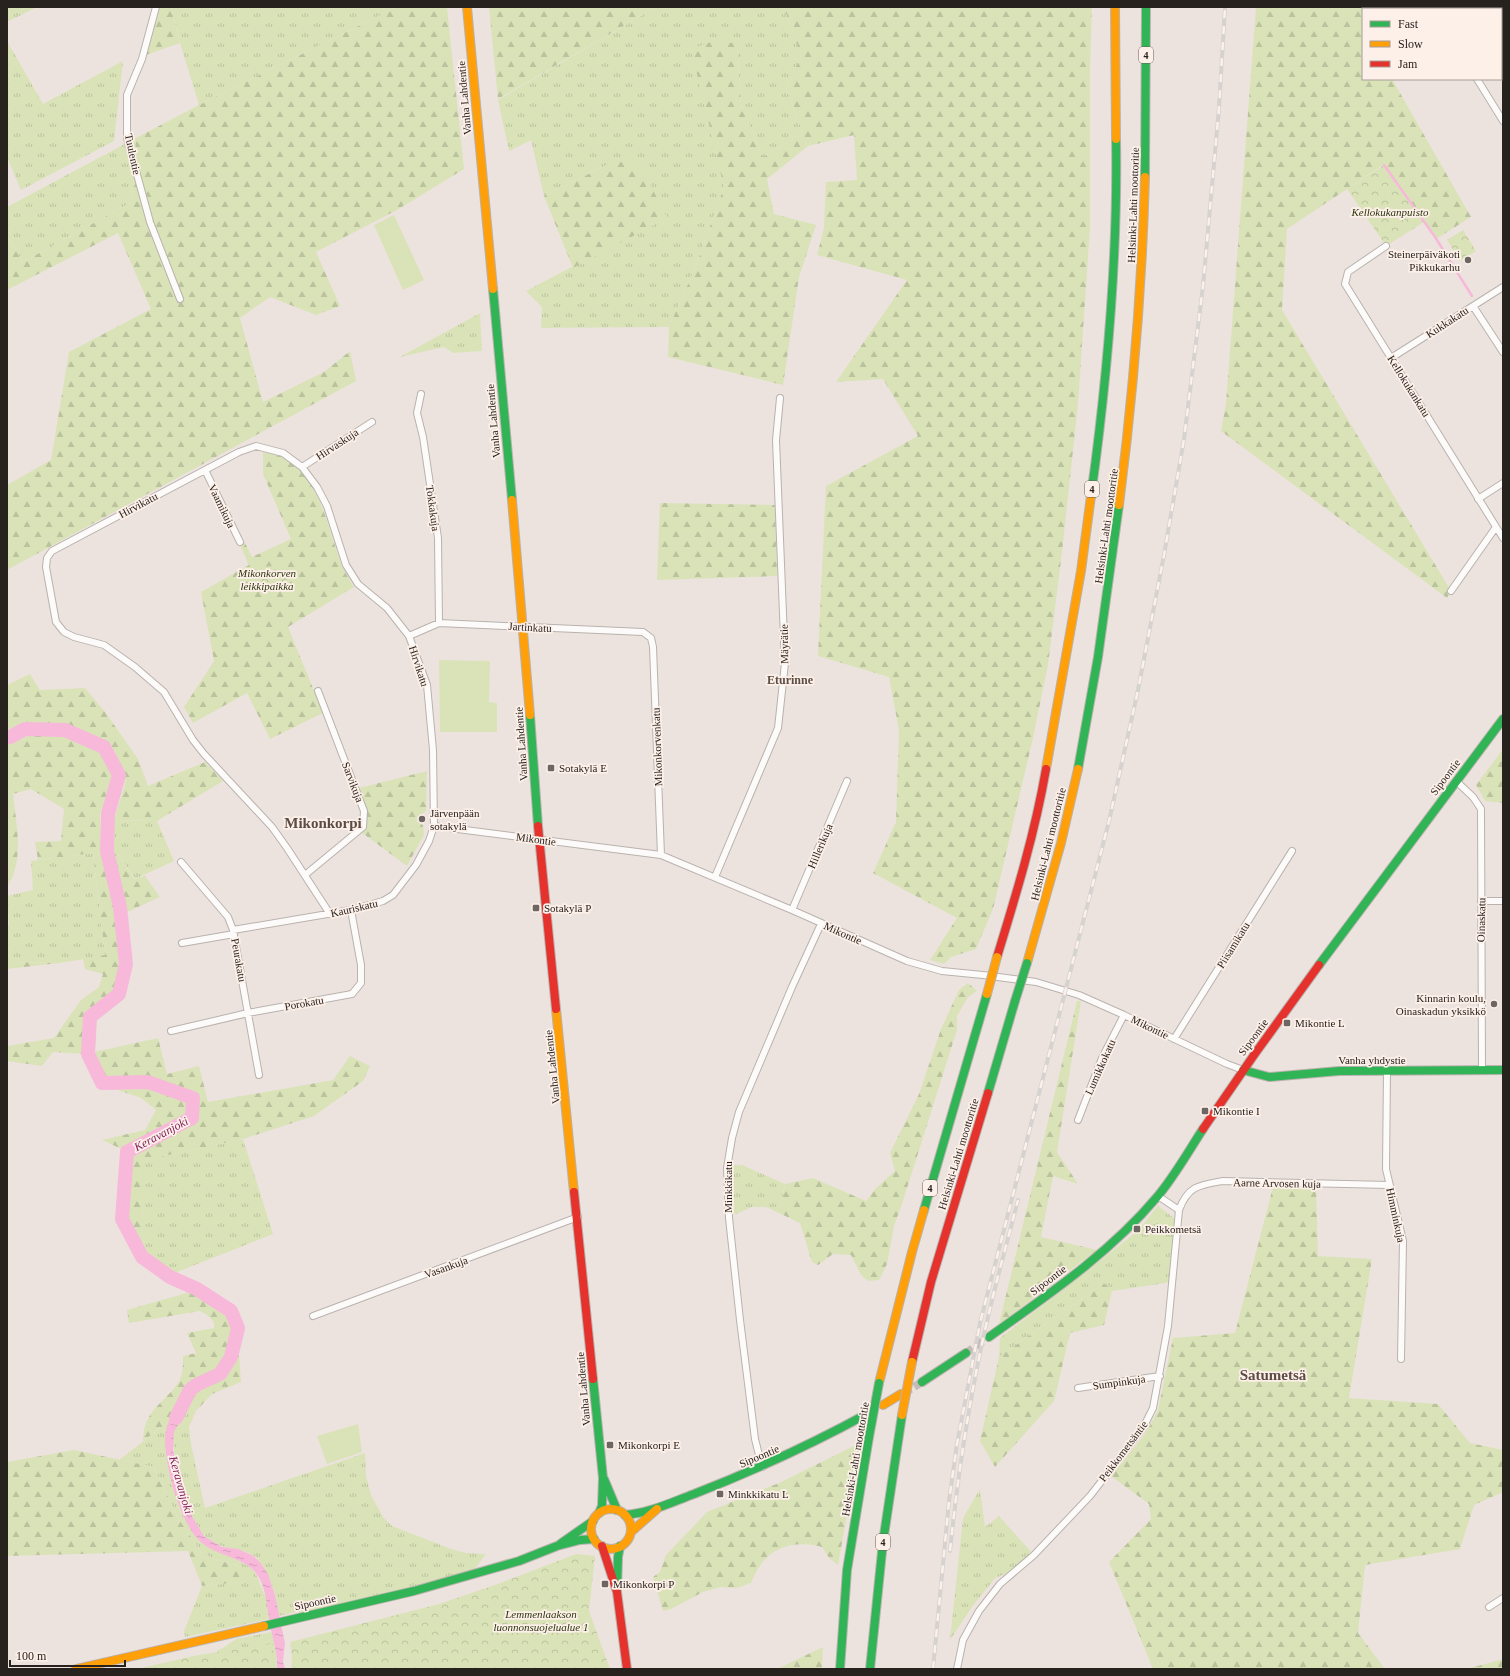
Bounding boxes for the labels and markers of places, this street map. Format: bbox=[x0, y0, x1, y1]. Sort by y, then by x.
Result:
place label: Steinerpäiväkoti Pikkukarhu bbox=[1388, 248, 1460, 273]
marker: Steinerpäiväkoti Pikkukarhu bbox=[1463, 255, 1473, 265]
place label: Sotakylä E bbox=[559, 762, 607, 774]
marker: Sotakylä E bbox=[546, 763, 556, 773]
place label: Järvenpään sotakylä bbox=[430, 807, 480, 832]
marker: Järvenpään sotakylä bbox=[417, 814, 427, 824]
place label: Sotakylä P bbox=[544, 902, 591, 914]
marker: Sotakylä P bbox=[531, 903, 541, 913]
place label: Kinnarin koulu, Oinaskadun yksikkö bbox=[1396, 992, 1486, 1017]
marker: Kinnarin koulu, Oinaskadun yksikkö bbox=[1489, 999, 1499, 1009]
place label: Mikontie L bbox=[1295, 1017, 1345, 1029]
marker: Mikontie L bbox=[1282, 1018, 1292, 1028]
place label: Mikontie I bbox=[1213, 1105, 1260, 1117]
marker: Mikontie I bbox=[1200, 1106, 1210, 1116]
place label: Peikkometsä bbox=[1145, 1223, 1201, 1235]
marker: Peikkometsä bbox=[1132, 1224, 1142, 1234]
place label: Mikonkorpi E bbox=[618, 1439, 680, 1451]
marker: Mikonkorpi E bbox=[605, 1440, 615, 1450]
place label: Minkkikatu L bbox=[728, 1488, 789, 1500]
marker: Minkkikatu L bbox=[715, 1489, 725, 1499]
place label: Mikonkorpi P bbox=[613, 1578, 674, 1590]
marker: Mikonkorpi P bbox=[600, 1579, 610, 1589]

